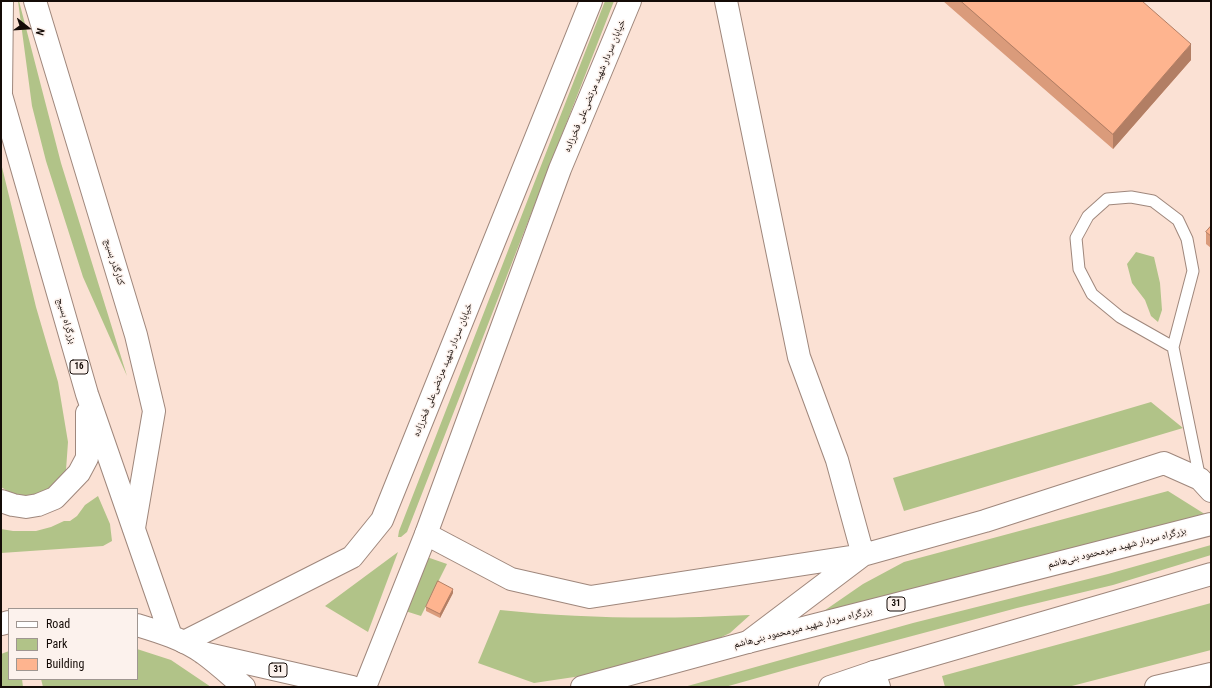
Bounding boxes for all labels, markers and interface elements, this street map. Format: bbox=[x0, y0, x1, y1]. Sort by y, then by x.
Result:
north arrow bbox=[8, 8, 48, 48]
street label: خیابان سردار شهید مرتضی‌علی فخرزاده bbox=[562, 18, 628, 154]
text: N bbox=[33, 27, 47, 37]
street label: کنارگذر بسیج bbox=[101, 237, 127, 287]
street label: بزرگراه بسیج bbox=[54, 297, 78, 345]
street label: خیابان سردار شهید مرتضی‌علی فخرزاده bbox=[411, 301, 475, 439]
road number: 16 bbox=[70, 360, 88, 374]
street label: بزرگراه سردار شهید میرمحمود بنی‌هاشم bbox=[1046, 525, 1188, 571]
road number: 31 bbox=[887, 597, 905, 611]
street label: بزرگراه سردار شهید میرمحمود بنی‌هاشم bbox=[732, 605, 874, 651]
legend bbox=[8, 608, 138, 680]
text: Road bbox=[46, 617, 70, 631]
text: Park bbox=[46, 637, 67, 651]
text: Building bbox=[46, 657, 84, 671]
road number: 31 bbox=[269, 663, 287, 677]

